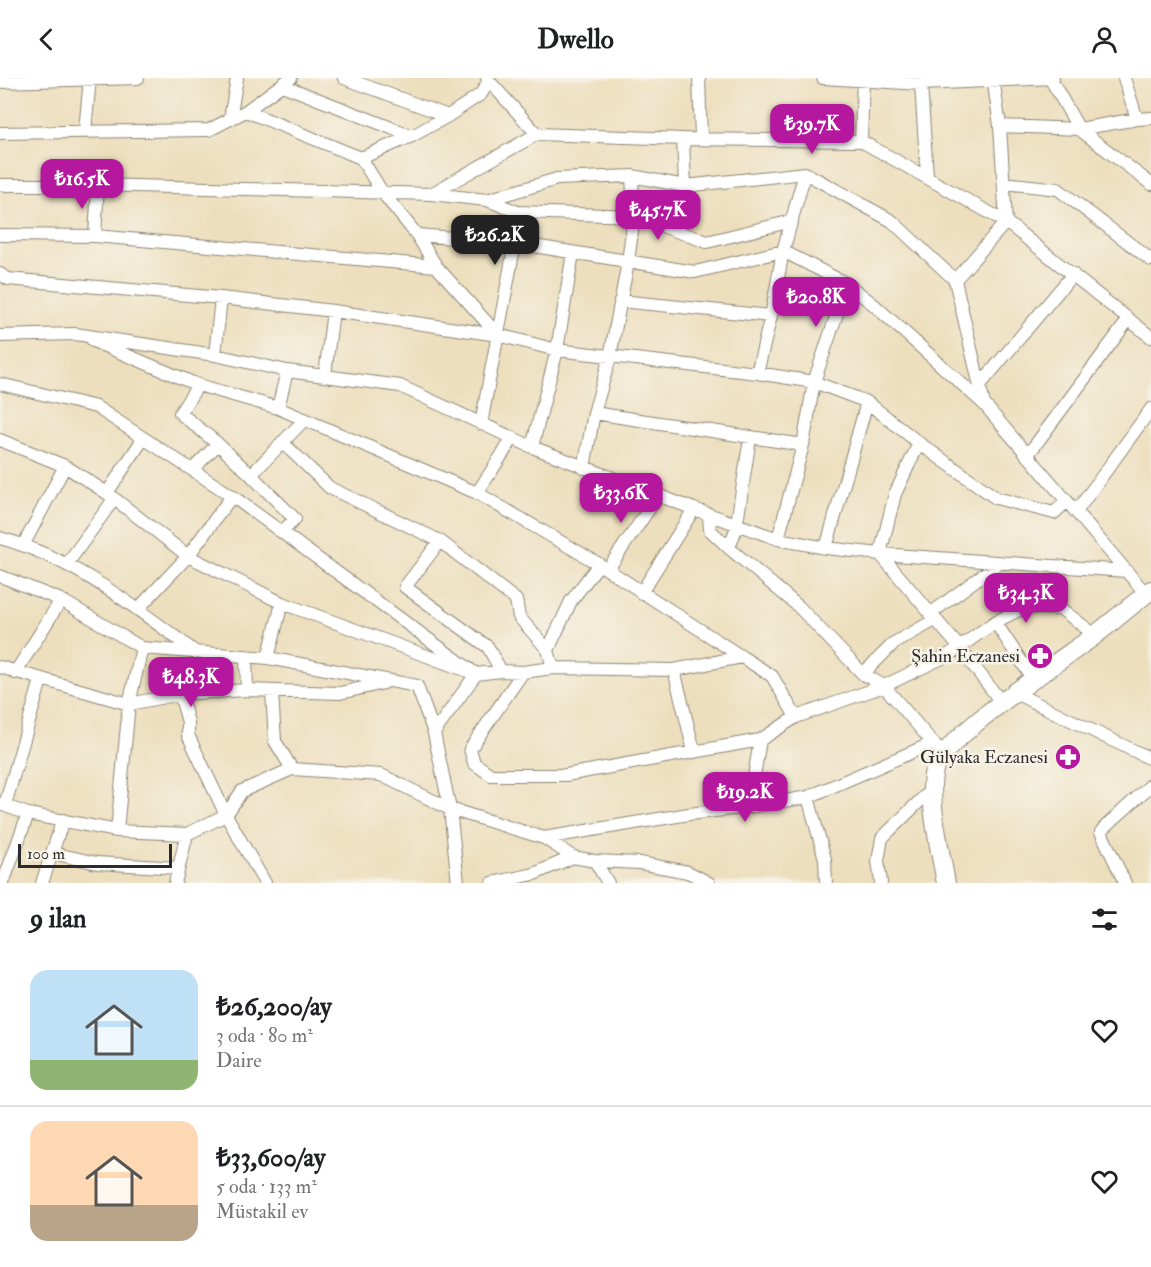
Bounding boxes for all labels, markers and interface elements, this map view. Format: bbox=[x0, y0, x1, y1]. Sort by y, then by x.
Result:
icon: back bbox=[30, 23, 63, 56]
text: Dwello bbox=[537, 23, 614, 56]
icon: person bbox=[1088, 23, 1121, 56]
pin: ₺39.7K bbox=[763, 104, 861, 155]
text: ₺39.7K bbox=[784, 111, 840, 136]
pin: ₺16.5K bbox=[33, 159, 131, 210]
text: ₺16.5K bbox=[55, 166, 109, 191]
pin: ₺45.7K bbox=[609, 190, 707, 241]
text: ₺45.7K bbox=[630, 197, 686, 222]
pin: ₺26.2K bbox=[446, 215, 544, 266]
text: ₺26.2K bbox=[465, 222, 525, 247]
pin: ₺20.8K bbox=[767, 277, 865, 328]
text: ₺20.8K bbox=[786, 284, 846, 309]
pin: ₺33.6K bbox=[572, 473, 670, 524]
text: ₺33.6K bbox=[594, 480, 648, 505]
pin: ₺34.3K bbox=[977, 573, 1075, 624]
text: ₺34.3K bbox=[998, 580, 1054, 605]
pharmacy icon: Şahin Eczanesi bbox=[1025, 641, 1055, 671]
place label: Şahin Eczanesi bbox=[911, 645, 1020, 668]
pin: ₺48.3K bbox=[142, 657, 240, 708]
text: ₺48.3K bbox=[162, 664, 220, 689]
pharmacy icon: Gülyaka Eczanesi bbox=[1053, 742, 1083, 772]
place label: Gülyaka Eczanesi bbox=[920, 746, 1048, 769]
pin: ₺19.2K bbox=[696, 772, 794, 823]
text: ₺19.2K bbox=[717, 779, 773, 804]
scale bar bbox=[18, 841, 172, 868]
text: 100 m bbox=[27, 844, 65, 864]
text: 9 ilan bbox=[30, 903, 86, 935]
icon: filters bbox=[1088, 903, 1121, 936]
text: ₺26,200/ay bbox=[216, 991, 332, 1023]
icon: home bbox=[78, 994, 150, 1066]
icon: heart bbox=[1088, 1014, 1121, 1047]
text: 3 oda · 80 m² bbox=[216, 1023, 313, 1048]
text: Daire bbox=[216, 1048, 262, 1073]
text: ₺33,600/ay bbox=[216, 1142, 325, 1174]
icon: home bbox=[78, 1145, 150, 1217]
icon: heart bbox=[1088, 1165, 1121, 1198]
text: 5 oda · 133 m² bbox=[216, 1174, 317, 1199]
text: Müstakil ev bbox=[216, 1199, 308, 1224]

